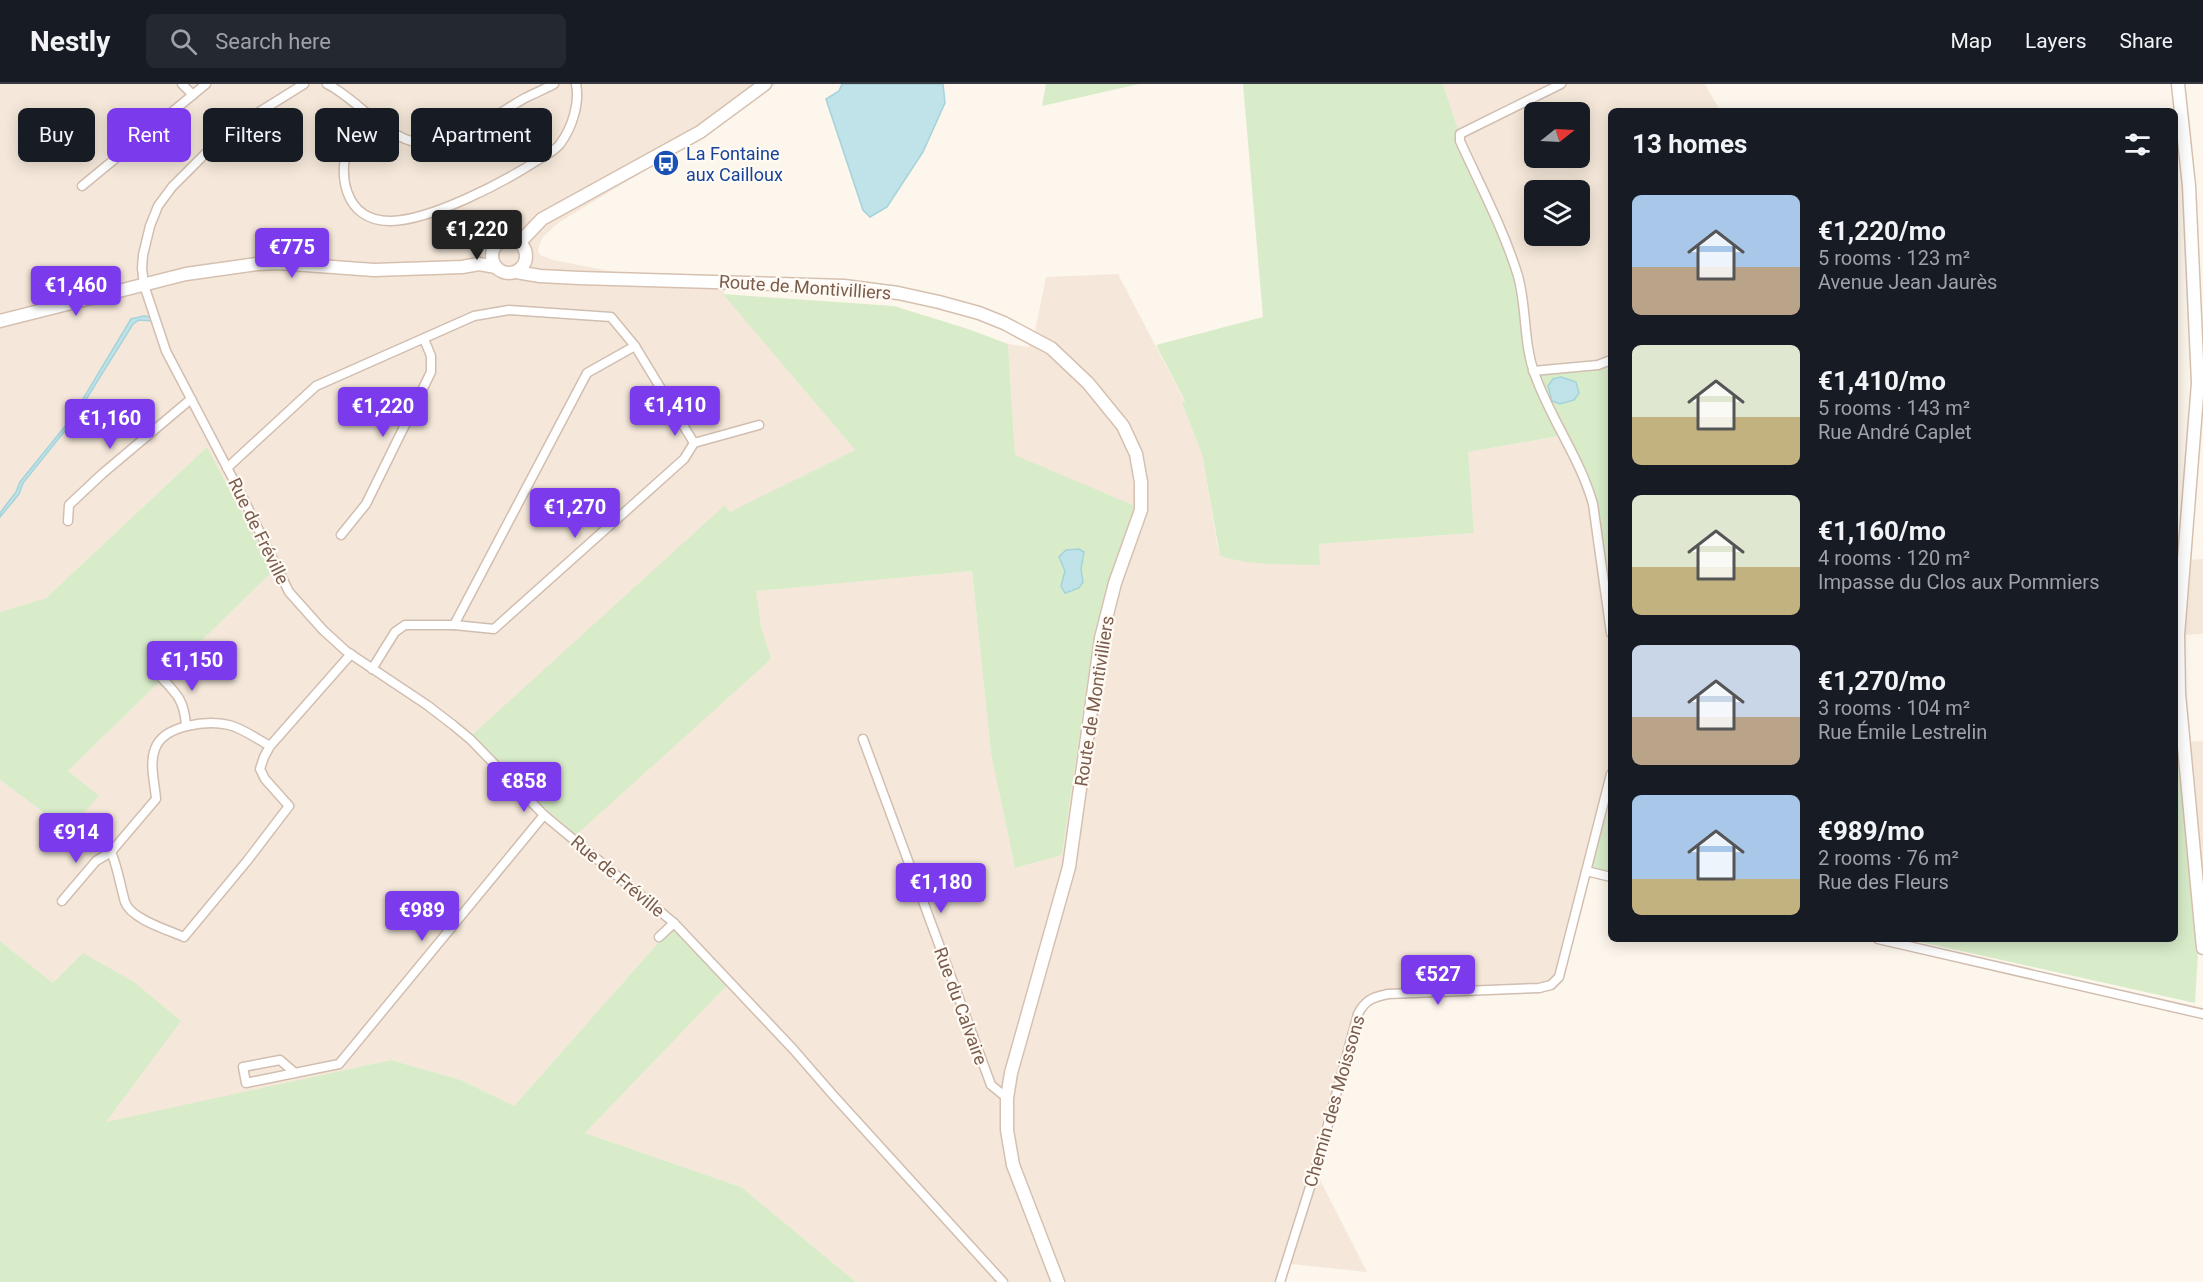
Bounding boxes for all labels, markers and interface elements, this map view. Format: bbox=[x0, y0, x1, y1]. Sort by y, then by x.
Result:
search box bbox=[146, 14, 566, 68]
text: Nestly bbox=[30, 25, 110, 58]
icon: search bbox=[167, 25, 200, 58]
text: Search here bbox=[215, 29, 331, 54]
text: Map bbox=[1950, 29, 1992, 53]
text: Layers bbox=[2025, 29, 2086, 53]
text: Share bbox=[2119, 29, 2173, 53]
north arrow bbox=[1524, 102, 1590, 168]
map controls bbox=[1524, 102, 1590, 246]
chip: Buy bbox=[18, 108, 95, 162]
chip: Rent bbox=[107, 108, 191, 162]
chip: Filters bbox=[203, 108, 303, 162]
chip: New bbox=[315, 108, 399, 162]
chip: Apartment bbox=[411, 108, 552, 162]
icon: filters bbox=[2121, 128, 2154, 161]
text: 13 homes bbox=[1632, 129, 1747, 159]
place label: La Fontaine aux Cailloux bbox=[686, 143, 783, 185]
bus stop icon: La Fontaine aux Cailloux bbox=[651, 148, 681, 178]
button: layers bbox=[1524, 180, 1590, 246]
pin: €1,220 bbox=[428, 210, 526, 261]
text: €1,220/mo bbox=[1818, 216, 1946, 246]
text: €1,220 bbox=[446, 217, 508, 241]
icon: home bbox=[1680, 219, 1752, 291]
pin: €775 bbox=[256, 228, 328, 279]
text: €775 bbox=[269, 235, 315, 259]
text: 5 rooms · 123 m² bbox=[1818, 246, 1970, 270]
pin: €1,460 bbox=[27, 266, 125, 317]
text: Avenue Jean Jaurès bbox=[1818, 270, 1997, 294]
street label: Route de Montivilliers bbox=[718, 271, 892, 303]
text: €1,460 bbox=[45, 273, 107, 297]
text: €1,410/mo bbox=[1818, 366, 1946, 396]
icon: home bbox=[1680, 369, 1752, 441]
pin: €1,410 bbox=[626, 386, 724, 437]
pin: €1,220 bbox=[334, 387, 432, 438]
text: €1,410 bbox=[644, 393, 706, 417]
text: €1,220 bbox=[352, 394, 414, 418]
text: 5 rooms · 143 m² bbox=[1818, 396, 1970, 420]
pin: €1,160 bbox=[61, 399, 159, 450]
text: €1,160 bbox=[79, 406, 141, 430]
text: Rue André Caplet bbox=[1818, 420, 1972, 444]
street label: Rue de Fréville bbox=[224, 474, 294, 588]
pin: €1,270 bbox=[526, 488, 624, 539]
text: €1,270 bbox=[544, 495, 606, 519]
text: €1,160/mo bbox=[1818, 516, 1946, 546]
icon: home bbox=[1680, 519, 1752, 591]
text: 4 rooms · 120 m² bbox=[1818, 546, 1970, 570]
text: Impasse du Clos aux Pommiers bbox=[1818, 570, 2099, 594]
street label: Route de Montivilliers bbox=[1070, 614, 1118, 788]
pin: €1,150 bbox=[143, 641, 241, 692]
text: €1,150 bbox=[161, 648, 223, 672]
text: €1,270/mo bbox=[1818, 666, 1946, 696]
icon: home bbox=[1680, 669, 1752, 741]
text: 3 rooms · 104 m² bbox=[1818, 696, 1970, 720]
text: Rue Émile Lestrelin bbox=[1818, 720, 1987, 744]
pin: €858 bbox=[488, 762, 560, 813]
text: €858 bbox=[501, 769, 547, 793]
pin: €914 bbox=[40, 813, 112, 864]
text: €989/mo bbox=[1818, 816, 1925, 846]
icon: home bbox=[1680, 819, 1752, 891]
text: €914 bbox=[53, 820, 99, 844]
street label: Rue de Fréville bbox=[567, 831, 669, 921]
text: 2 rooms · 76 m² bbox=[1818, 846, 1959, 870]
pin: €1,180 bbox=[892, 863, 990, 914]
text: €1,180 bbox=[910, 870, 972, 894]
text: Rue des Fleurs bbox=[1818, 870, 1949, 894]
pin: €989 bbox=[386, 891, 458, 942]
text: €989 bbox=[399, 898, 445, 922]
street label: Rue du Calvaire bbox=[930, 944, 992, 1068]
pin: €527 bbox=[1402, 955, 1474, 1006]
text: €527 bbox=[1415, 962, 1461, 986]
street label: Chemin des Moissons bbox=[1299, 1013, 1369, 1189]

